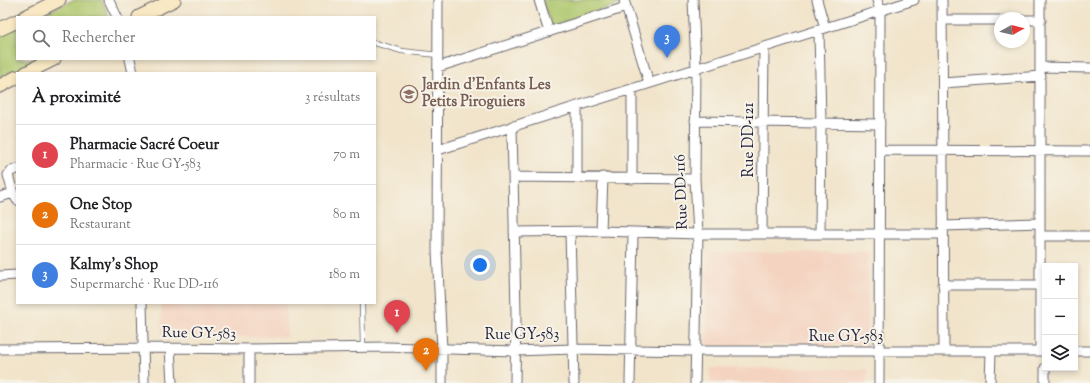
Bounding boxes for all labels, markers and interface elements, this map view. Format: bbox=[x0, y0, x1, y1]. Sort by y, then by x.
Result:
north arrow bbox=[994, 12, 1030, 48]
search box bbox=[16, 16, 376, 60]
pin: 3 bbox=[654, 25, 680, 58]
icon: search bbox=[30, 27, 52, 49]
text: Rechercher bbox=[62, 28, 135, 49]
place label: Jardin d'Enfants Les Petits Piroguiers bbox=[421, 75, 551, 113]
school or university icon: Jardin d'Enfants Les Petits Piroguiers bbox=[399, 84, 419, 104]
text: À proximité bbox=[32, 86, 121, 110]
text: 3 résultats bbox=[305, 89, 360, 107]
street label: Rue DD-121 bbox=[739, 102, 760, 178]
text: Pharmacie Sacré Coeur bbox=[70, 135, 219, 156]
text: 1 bbox=[43, 146, 47, 164]
text: 70 m bbox=[333, 146, 360, 164]
street label: Rue DD-116 bbox=[670, 154, 694, 230]
text: Pharmacie · Rue GY-583 bbox=[70, 156, 201, 174]
text: One Stop bbox=[70, 195, 132, 216]
text: 2 bbox=[42, 206, 48, 224]
text: 80 m bbox=[333, 206, 360, 224]
text: Restaurant bbox=[70, 216, 131, 234]
text: Kalmy's Shop bbox=[70, 255, 158, 276]
your location bbox=[470, 255, 490, 275]
map controls bbox=[1042, 263, 1078, 371]
button: + bbox=[1042, 263, 1078, 299]
text: 3 bbox=[42, 266, 48, 284]
text: 180 m bbox=[329, 266, 360, 284]
text: Supermarché · Rue DD-116 bbox=[70, 276, 218, 294]
button: − bbox=[1042, 299, 1078, 335]
pin: 1 bbox=[384, 300, 410, 333]
street label: Rue GY-583 bbox=[162, 323, 236, 345]
street label: Rue GY-583 bbox=[485, 325, 559, 346]
street label: Rue GY-583 bbox=[809, 327, 883, 348]
button: layers bbox=[1042, 335, 1078, 371]
pin: 2 bbox=[413, 338, 439, 371]

